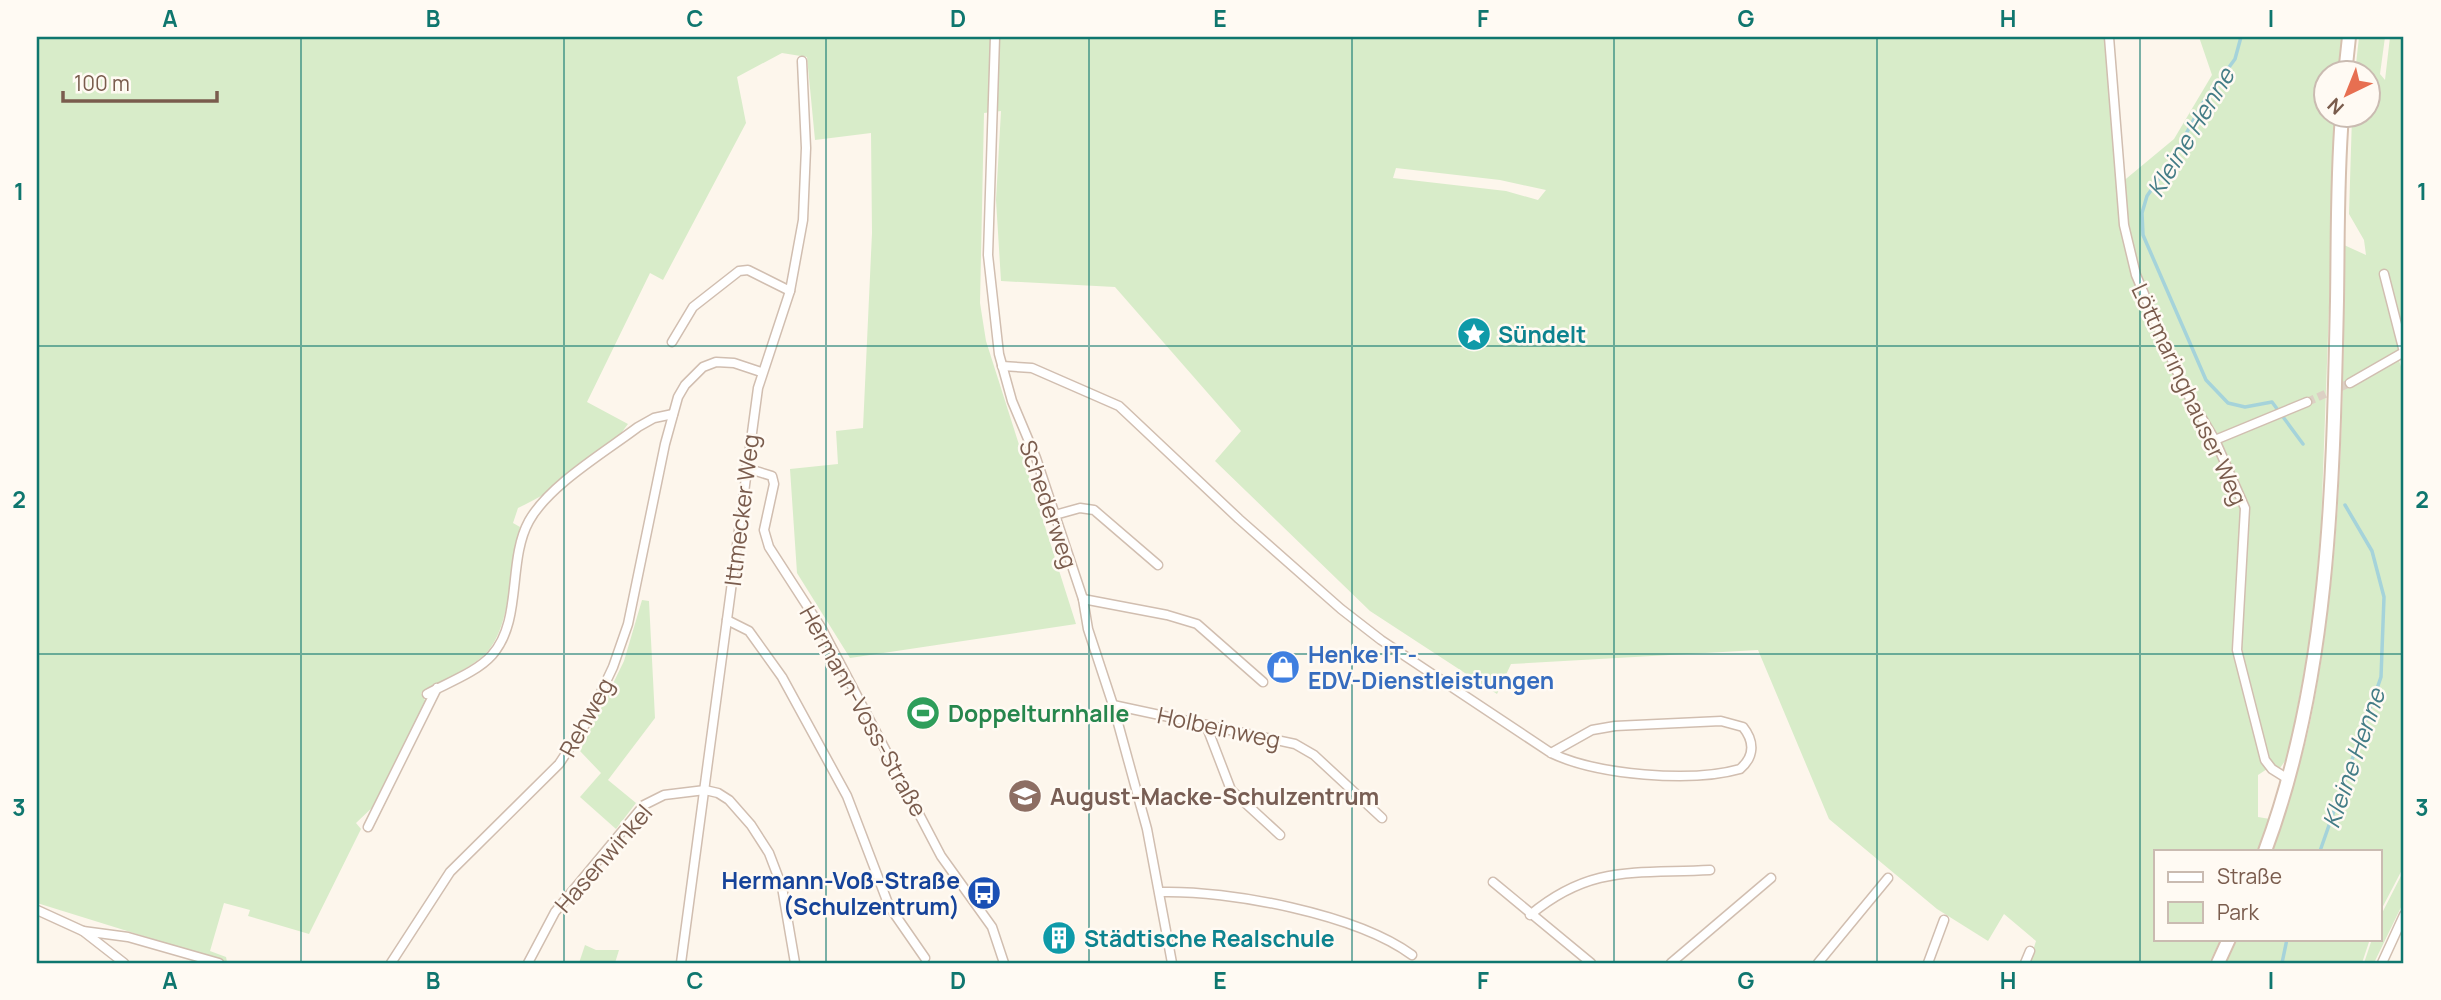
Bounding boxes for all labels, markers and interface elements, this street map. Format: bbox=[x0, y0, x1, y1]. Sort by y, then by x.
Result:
text: A bbox=[162, 2, 178, 34]
text: B bbox=[426, 2, 440, 34]
text: C bbox=[687, 2, 704, 34]
text: D bbox=[950, 2, 966, 34]
text: E bbox=[1213, 2, 1227, 34]
text: F bbox=[1477, 2, 1489, 34]
text: G bbox=[1738, 2, 1755, 34]
text: H bbox=[2000, 2, 2016, 34]
text: I bbox=[2268, 2, 2274, 34]
scale bar bbox=[63, 60, 217, 104]
water label: Kleine Henne bbox=[2139, 60, 2243, 203]
north arrow bbox=[2312, 60, 2382, 130]
text: 100 m bbox=[74, 69, 130, 97]
text: N bbox=[2322, 92, 2349, 121]
text: 1 bbox=[14, 175, 24, 207]
text: 1 bbox=[2417, 175, 2427, 207]
street label: Löttmaringhauser Weg bbox=[2125, 278, 2255, 510]
place icon: Sündelt bbox=[1455, 315, 1493, 353]
place label: Sündelt bbox=[1498, 318, 1586, 350]
street label: Ittmecker Weg bbox=[716, 432, 766, 588]
street label: Schederweg bbox=[1012, 436, 1086, 572]
text: 2 bbox=[12, 483, 26, 515]
text: 2 bbox=[2415, 483, 2429, 515]
street label: Hermann-Voss-Straße bbox=[793, 600, 935, 822]
place label: Henke IT - EDV-Dienstleistungen bbox=[1308, 638, 1554, 696]
shop icon: Henke IT - EDV-Dienstleistungen bbox=[1264, 648, 1302, 686]
street label: Rehweg bbox=[551, 672, 621, 762]
water label: Kleine Henne bbox=[2314, 682, 2393, 832]
sports icon: Doppelturnhalle bbox=[904, 694, 942, 732]
place label: Doppelturnhalle bbox=[948, 697, 1129, 729]
street label: Holbeinweg bbox=[1155, 698, 1283, 756]
school or university icon: August-Macke-Schulzentrum bbox=[1006, 777, 1044, 815]
place label: August-Macke-Schulzentrum bbox=[1050, 780, 1379, 812]
text: 3 bbox=[12, 791, 26, 823]
text: 3 bbox=[2415, 791, 2429, 823]
street label: Hasenwinkel bbox=[547, 797, 659, 919]
legend bbox=[2154, 850, 2382, 940]
text: Straße bbox=[2217, 862, 2282, 890]
place label: Hermann-Voß-Straße (Schulzentrum) bbox=[722, 864, 960, 922]
bus stop icon: Hermann-Voß-Straße (Schulzentrum) bbox=[965, 874, 1003, 912]
text: Park bbox=[2217, 898, 2259, 926]
building icon: Städtische Realschule bbox=[1040, 919, 1078, 957]
place label: Städtische Realschule bbox=[1084, 922, 1335, 954]
text: A bbox=[162, 964, 178, 996]
text: B bbox=[426, 964, 440, 996]
text: C bbox=[687, 964, 704, 996]
text: D bbox=[950, 964, 966, 996]
text: E bbox=[1213, 964, 1227, 996]
text: F bbox=[1477, 964, 1489, 996]
text: G bbox=[1738, 964, 1755, 996]
text: H bbox=[2000, 964, 2016, 996]
text: I bbox=[2268, 964, 2274, 996]

